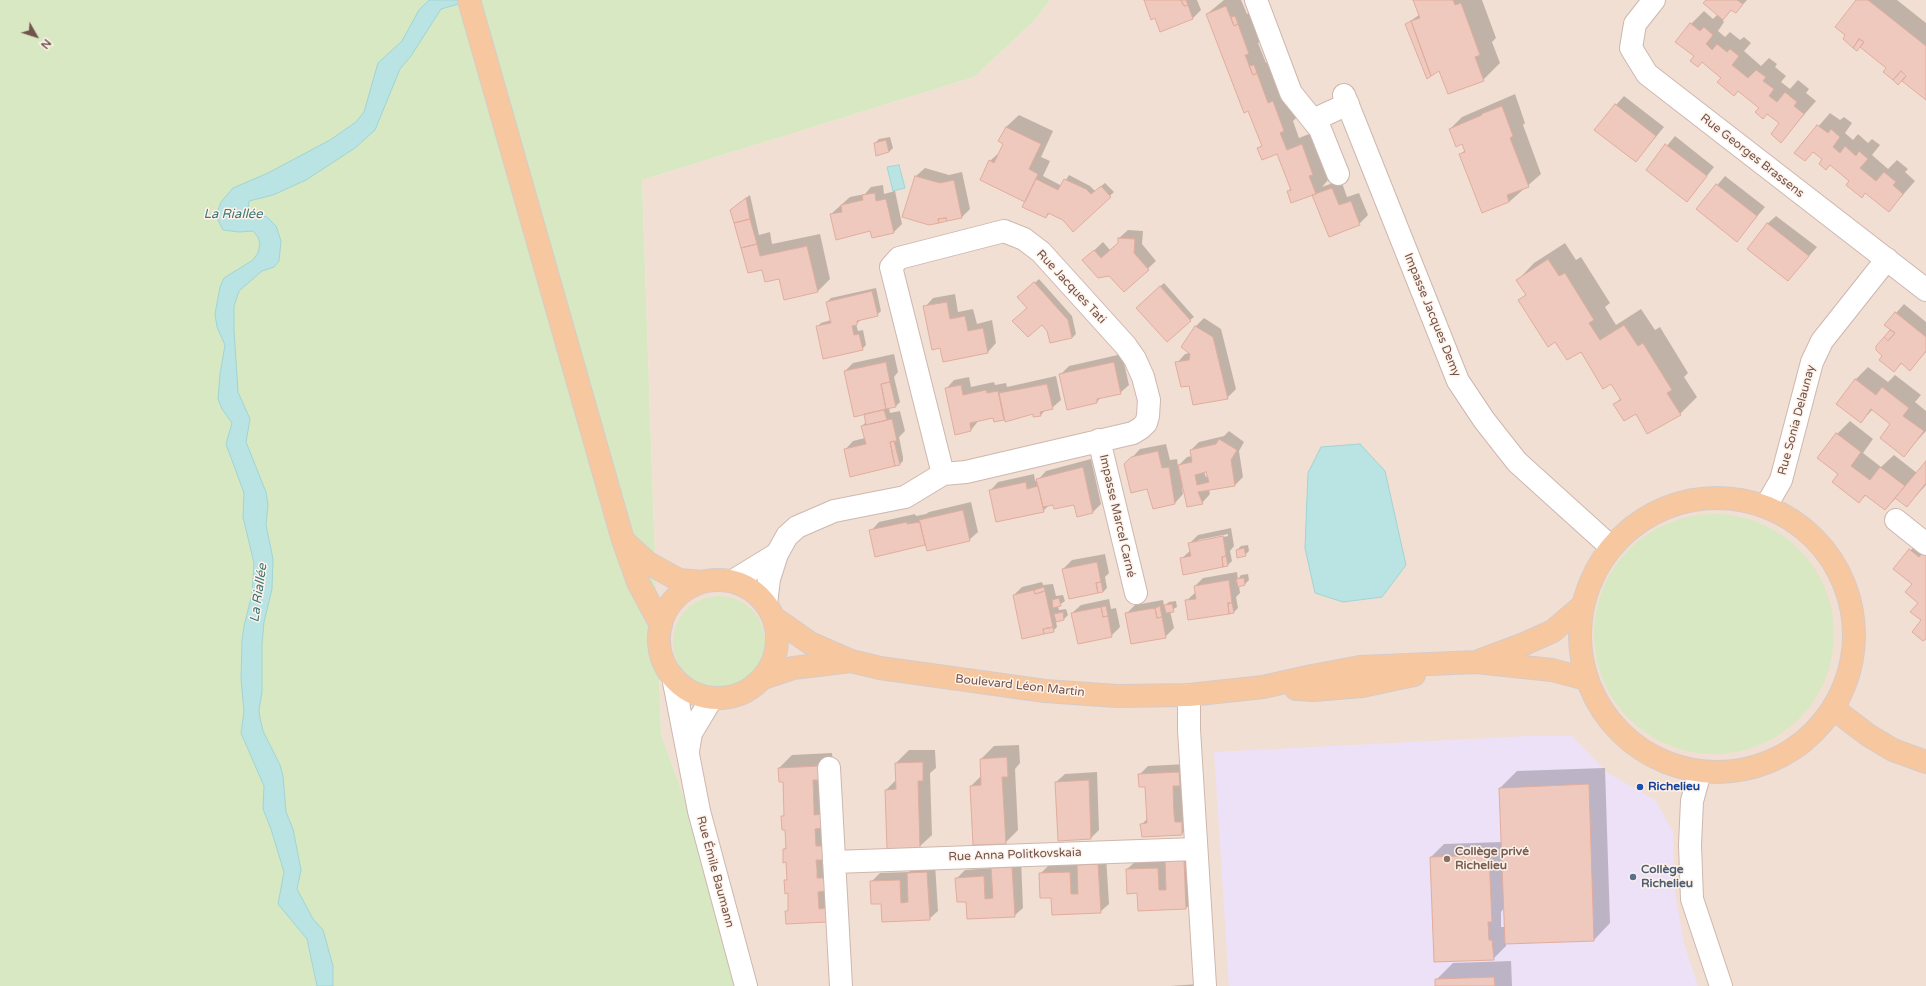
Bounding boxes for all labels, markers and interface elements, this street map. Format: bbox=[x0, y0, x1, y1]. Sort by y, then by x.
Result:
north arrow bbox=[16, 16, 56, 56]
text: N bbox=[38, 36, 54, 51]
street label: Rue Georges Brassens bbox=[1697, 111, 1807, 201]
water label: La Riallée bbox=[203, 207, 263, 223]
street label: Rue Jacques Tati bbox=[1033, 247, 1109, 327]
street label: Impasse Jacques Demy bbox=[1401, 251, 1463, 379]
street label: Rue Sonia Delaunay bbox=[1775, 363, 1819, 477]
street label: Impasse Marcel Carné bbox=[1096, 453, 1138, 579]
water label: La Riallée bbox=[247, 563, 271, 623]
street label: Boulevard Léon Martin bbox=[955, 672, 1085, 700]
place label: Richelieu bbox=[1648, 780, 1700, 794]
marker: Richelieu bbox=[1635, 782, 1645, 792]
street label: Rue Émile Baumann bbox=[693, 815, 737, 929]
street label: Rue Anna Politkovskaia bbox=[948, 845, 1082, 865]
place label: Collège privé Richelieu bbox=[1455, 845, 1529, 873]
marker: Collège privé Richelieu bbox=[1442, 854, 1452, 864]
place label: Collège Richelieu bbox=[1641, 863, 1693, 891]
marker: Collège Richelieu bbox=[1628, 872, 1638, 882]

